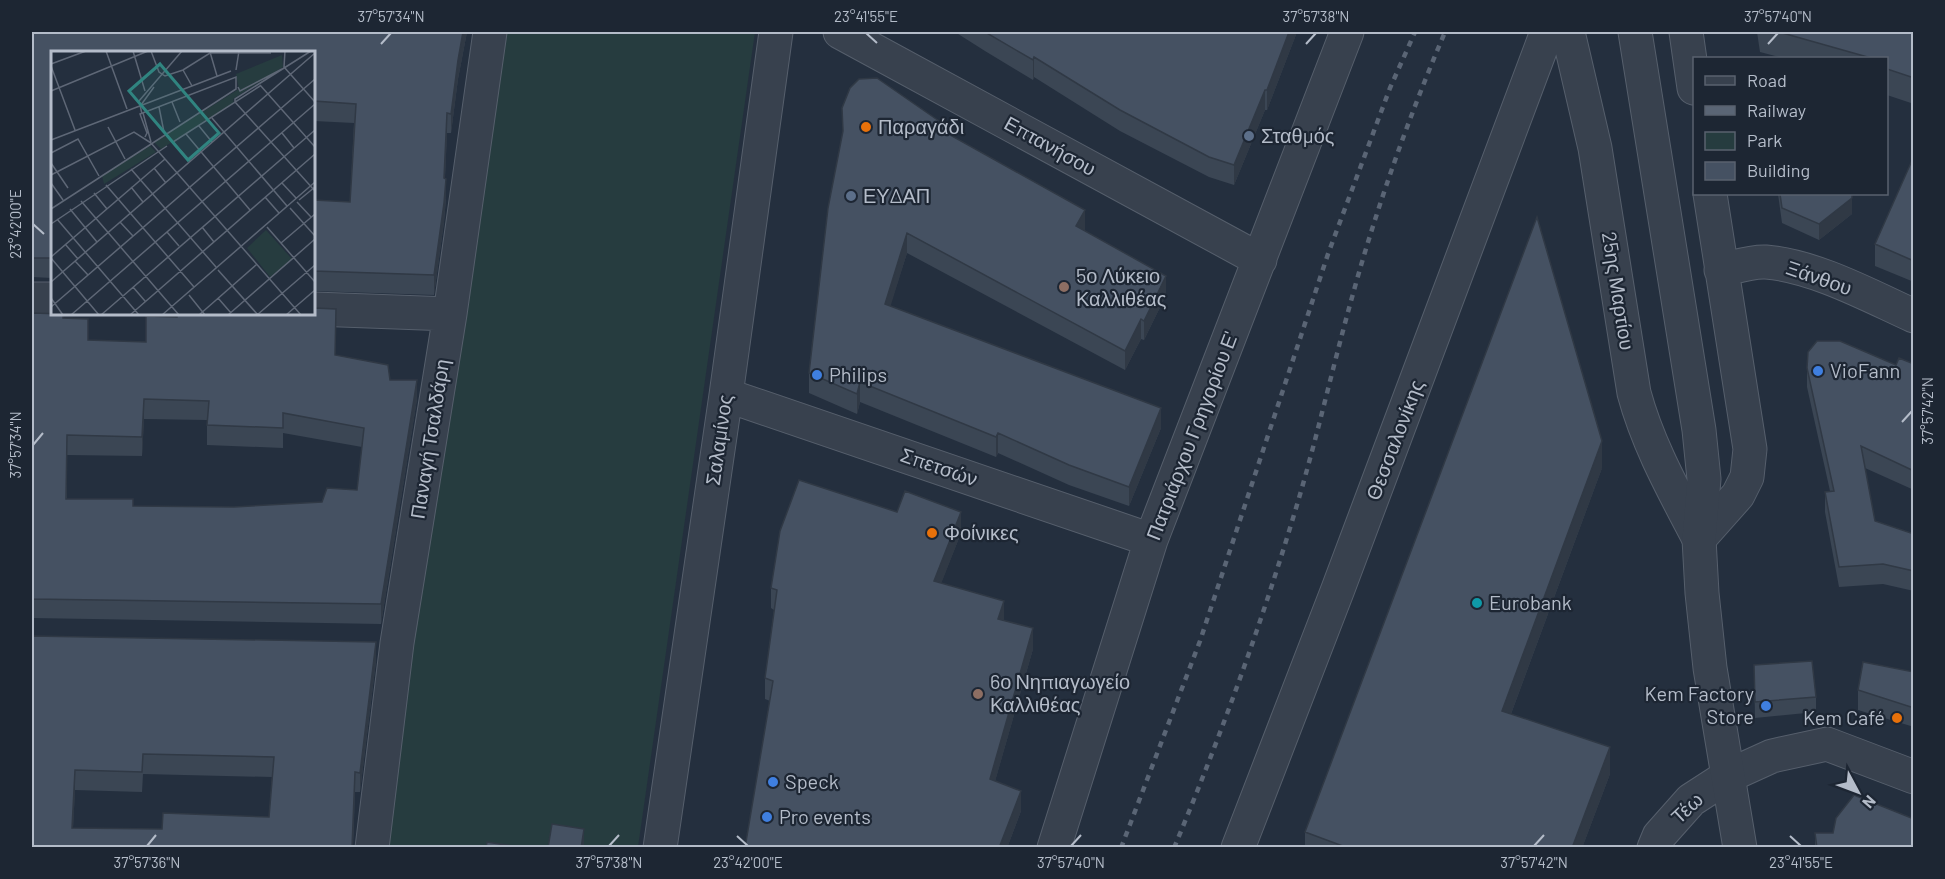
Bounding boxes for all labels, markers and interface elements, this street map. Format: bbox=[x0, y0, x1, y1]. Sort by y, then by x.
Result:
text: 37°57'34"N bbox=[357, 7, 425, 25]
text: 23°41'55"E bbox=[834, 7, 898, 25]
text: 37°57'38"N bbox=[1283, 7, 1349, 25]
text: 37°57'40"N bbox=[1744, 7, 1812, 25]
inset map bbox=[51, 51, 315, 315]
legend bbox=[1693, 57, 1888, 195]
text: Road bbox=[1747, 69, 1787, 91]
text: Railway bbox=[1747, 99, 1806, 121]
street label: Επτανήσου bbox=[1001, 110, 1100, 180]
place label: Παραγάδι bbox=[878, 114, 964, 138]
marker: Παραγάδι bbox=[859, 120, 873, 134]
place label: Σταθμός bbox=[1261, 123, 1335, 147]
marker: Σταθμός bbox=[1242, 129, 1256, 143]
text: Park bbox=[1747, 129, 1782, 151]
text: Building bbox=[1747, 159, 1810, 181]
place label: ΕΥΔΑΠ bbox=[863, 183, 930, 207]
text: 23°42'00"E bbox=[6, 189, 24, 259]
marker: ΕΥΔΑΠ bbox=[844, 189, 858, 203]
street label: 25ης Μαρτίου bbox=[1598, 230, 1640, 352]
street label: Ξάνθου bbox=[1783, 255, 1855, 299]
place label: 5ο Λύκειο Καλλιθέας bbox=[1076, 263, 1167, 310]
marker: 5ο Λύκειο Καλλιθέας bbox=[1057, 280, 1071, 294]
street label: Πατριάρχου Γρηγορίου Ε' bbox=[1140, 328, 1242, 543]
street label: Παναγή Τσαλδάρη bbox=[405, 357, 453, 520]
place label: VioFann bbox=[1830, 358, 1900, 382]
place label: Philips bbox=[829, 362, 887, 386]
marker: VioFann bbox=[1811, 364, 1825, 378]
marker: Philips bbox=[810, 368, 824, 382]
street label: Θεσσαλονίκης bbox=[1360, 376, 1428, 503]
text: 37°57'42"N bbox=[1918, 377, 1936, 445]
street label: Σαλαμίνος bbox=[700, 393, 736, 487]
text: 37°57'34"N bbox=[6, 411, 24, 479]
street label: Σπετσών bbox=[898, 442, 981, 490]
place label: Φοίνικες bbox=[944, 520, 1019, 544]
marker: Φοίνικες bbox=[925, 526, 939, 540]
place label: Eurobank bbox=[1489, 590, 1572, 614]
marker: Eurobank bbox=[1470, 596, 1484, 610]
place label: 6ο Νηπιαγωγείο Καλλιθέας bbox=[990, 669, 1130, 716]
place label: Kem Factory Store bbox=[1645, 681, 1754, 728]
marker: 6ο Νηπιαγωγείο Καλλιθέας bbox=[971, 687, 985, 701]
marker: Kem Factory Store bbox=[1759, 699, 1773, 713]
place label: Kem Café bbox=[1803, 705, 1885, 729]
marker: Kem Café bbox=[1890, 711, 1904, 725]
north arrow bbox=[1828, 762, 1888, 822]
place label: Speck bbox=[785, 769, 839, 793]
marker: Speck bbox=[766, 775, 780, 789]
street label: Τέω bbox=[1665, 787, 1707, 828]
text: N bbox=[1859, 792, 1880, 812]
place label: Pro events bbox=[779, 804, 871, 828]
marker: Pro events bbox=[760, 810, 774, 824]
text: 37°57'36"N bbox=[114, 853, 180, 871]
text: 37°57'38"N bbox=[576, 853, 642, 871]
text: 23°42'00"E bbox=[713, 853, 783, 871]
text: 37°57'40"N bbox=[1037, 853, 1105, 871]
text: 37°57'42"N bbox=[1500, 853, 1568, 871]
text: 23°41'55"E bbox=[1769, 853, 1833, 871]

